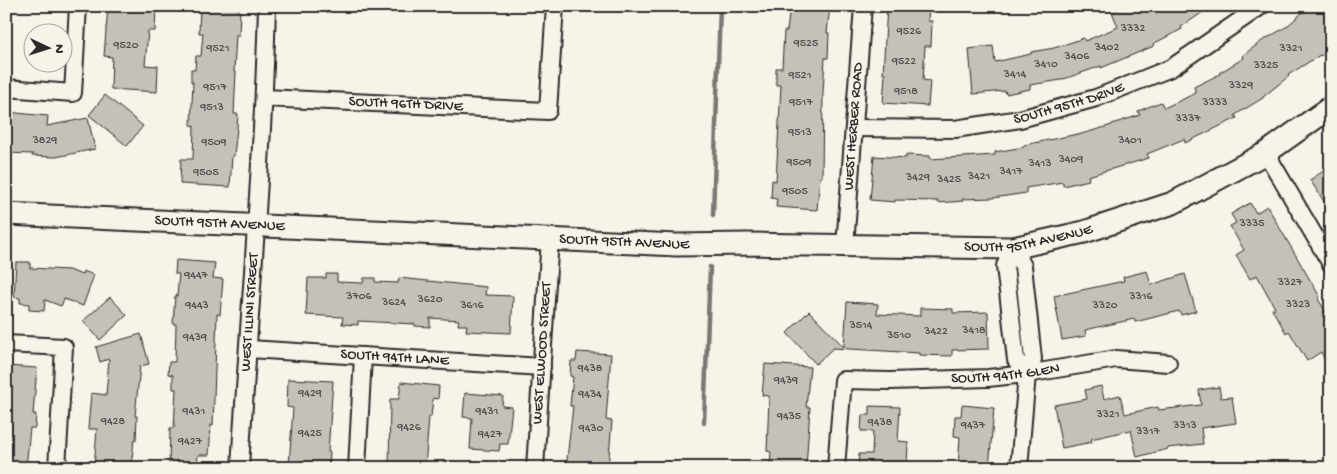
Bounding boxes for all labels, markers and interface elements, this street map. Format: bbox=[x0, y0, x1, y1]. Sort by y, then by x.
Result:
north arrow bbox=[22, 22, 72, 72]
house number: 3332 bbox=[1120, 22, 1145, 36]
house number: 9526 bbox=[896, 25, 922, 39]
house number: 9525 bbox=[793, 37, 818, 51]
house number: 9520 bbox=[112, 39, 139, 53]
house number: 3402 bbox=[1094, 41, 1119, 55]
house number: 9521 bbox=[205, 42, 230, 56]
house number: 3321 bbox=[1278, 42, 1303, 56]
text: N bbox=[50, 44, 67, 54]
house number: 3406 bbox=[1064, 50, 1090, 64]
house number: 9522 bbox=[891, 55, 916, 69]
house number: 3410 bbox=[1033, 58, 1058, 72]
house number: 3325 bbox=[1253, 59, 1278, 73]
street label: WEST HERBER ROAD bbox=[840, 62, 868, 191]
house number: 3414 bbox=[1003, 68, 1027, 82]
house number: 9521 bbox=[787, 69, 812, 83]
street label: SOUTH 95TH DRIVE bbox=[1013, 78, 1128, 129]
house number: 3329 bbox=[1228, 79, 1253, 93]
house number: 9517 bbox=[202, 81, 227, 95]
house number: 9518 bbox=[893, 85, 918, 99]
street label: SOUTH 96TH DRIVE bbox=[348, 93, 464, 116]
house number: 9517 bbox=[788, 96, 813, 110]
house number: 3333 bbox=[1202, 96, 1227, 110]
house number: 9513 bbox=[199, 101, 224, 115]
house number: 3337 bbox=[1175, 112, 1201, 126]
house number: 9513 bbox=[787, 126, 812, 140]
house number: 3829 bbox=[32, 134, 57, 148]
house number: 3401 bbox=[1117, 134, 1142, 148]
house number: 9509 bbox=[200, 136, 227, 150]
house number: 3409 bbox=[1058, 153, 1083, 167]
house number: 9509 bbox=[785, 156, 812, 170]
house number: 3413 bbox=[1028, 157, 1051, 171]
house number: 3417 bbox=[999, 165, 1023, 179]
house number: 9505 bbox=[192, 166, 219, 180]
house number: 3421 bbox=[967, 170, 990, 184]
house number: 3429 bbox=[905, 171, 930, 185]
house number: 3425 bbox=[936, 173, 961, 187]
house number: 9505 bbox=[781, 185, 808, 199]
street label: SOUTH 95TH AVENUE bbox=[154, 212, 286, 236]
house number: 3335 bbox=[1239, 217, 1265, 231]
street label: SOUTH 95TH AVENUE bbox=[964, 221, 1096, 257]
street label: SOUTH 95TH AVENUE bbox=[559, 231, 690, 254]
street label: WEST ILLINI STREET bbox=[237, 251, 263, 372]
house number: 9447 bbox=[183, 269, 209, 283]
house number: 3327 bbox=[1277, 276, 1303, 290]
street label: WEST ELWOOD STREET bbox=[529, 280, 556, 425]
house number: 3706 bbox=[345, 290, 373, 304]
house number: 3316 bbox=[1128, 290, 1154, 304]
house number: 3620 bbox=[416, 293, 443, 307]
house number: 3624 bbox=[381, 296, 406, 310]
house number: 3323 bbox=[1285, 298, 1310, 312]
house number: 9443 bbox=[184, 299, 209, 313]
house number: 3616 bbox=[459, 299, 485, 313]
house number: 3320 bbox=[1091, 299, 1118, 313]
house number: 3514 bbox=[848, 319, 873, 333]
house number: 3418 bbox=[961, 324, 986, 338]
house number: 3422 bbox=[923, 325, 948, 339]
house number: 3510 bbox=[886, 329, 911, 343]
house number: 9439 bbox=[182, 331, 207, 345]
street label: SOUTH 94TH LANE bbox=[340, 346, 450, 370]
street label: SOUTH 94TH GLEN bbox=[951, 360, 1061, 388]
house number: 9438 bbox=[577, 362, 603, 376]
house number: 9439 bbox=[773, 374, 798, 388]
house number: 9429 bbox=[297, 387, 322, 401]
house number: 9434 bbox=[577, 388, 602, 402]
house number: 9431 bbox=[182, 405, 206, 419]
house number: 9431 bbox=[475, 405, 499, 419]
house number: 3321 bbox=[1095, 408, 1120, 422]
house number: 9435 bbox=[776, 410, 801, 424]
house number: 9428 bbox=[100, 415, 125, 429]
house number: 9438 bbox=[867, 416, 893, 430]
house number: 9437 bbox=[960, 419, 986, 433]
house number: 3313 bbox=[1172, 419, 1197, 433]
house number: 9426 bbox=[396, 421, 422, 435]
house number: 9430 bbox=[578, 422, 604, 436]
house number: 3317 bbox=[1135, 425, 1161, 439]
house number: 9425 bbox=[297, 427, 322, 441]
house number: 9427 bbox=[477, 428, 503, 442]
house number: 9427 bbox=[177, 435, 203, 449]

